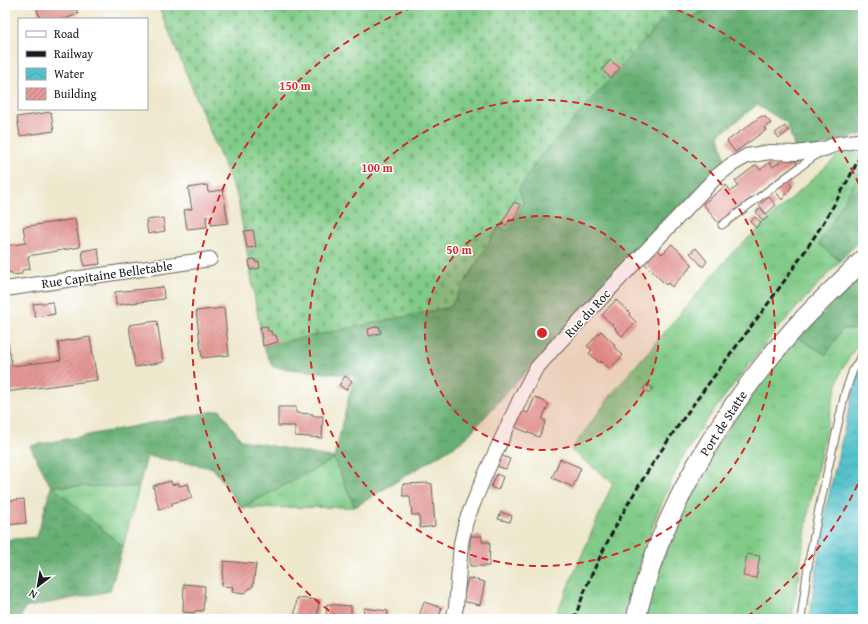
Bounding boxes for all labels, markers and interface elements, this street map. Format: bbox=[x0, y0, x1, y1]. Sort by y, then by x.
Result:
legend bbox=[18, 18, 148, 110]
text: Road bbox=[54, 25, 80, 42]
text: Railway bbox=[54, 45, 93, 62]
text: Water bbox=[54, 65, 84, 82]
text: 150 m bbox=[279, 77, 312, 94]
text: Building bbox=[54, 85, 97, 102]
text: 100 m bbox=[361, 159, 394, 176]
text: 50 m bbox=[446, 241, 472, 258]
street label: Rue Capitaine Belletable bbox=[40, 256, 174, 293]
street label: Rue du Roc bbox=[560, 285, 615, 342]
centre of rings bbox=[535, 326, 549, 340]
street label: Port de Statte bbox=[695, 387, 752, 460]
north arrow bbox=[18, 566, 58, 606]
text: N bbox=[25, 585, 40, 603]

